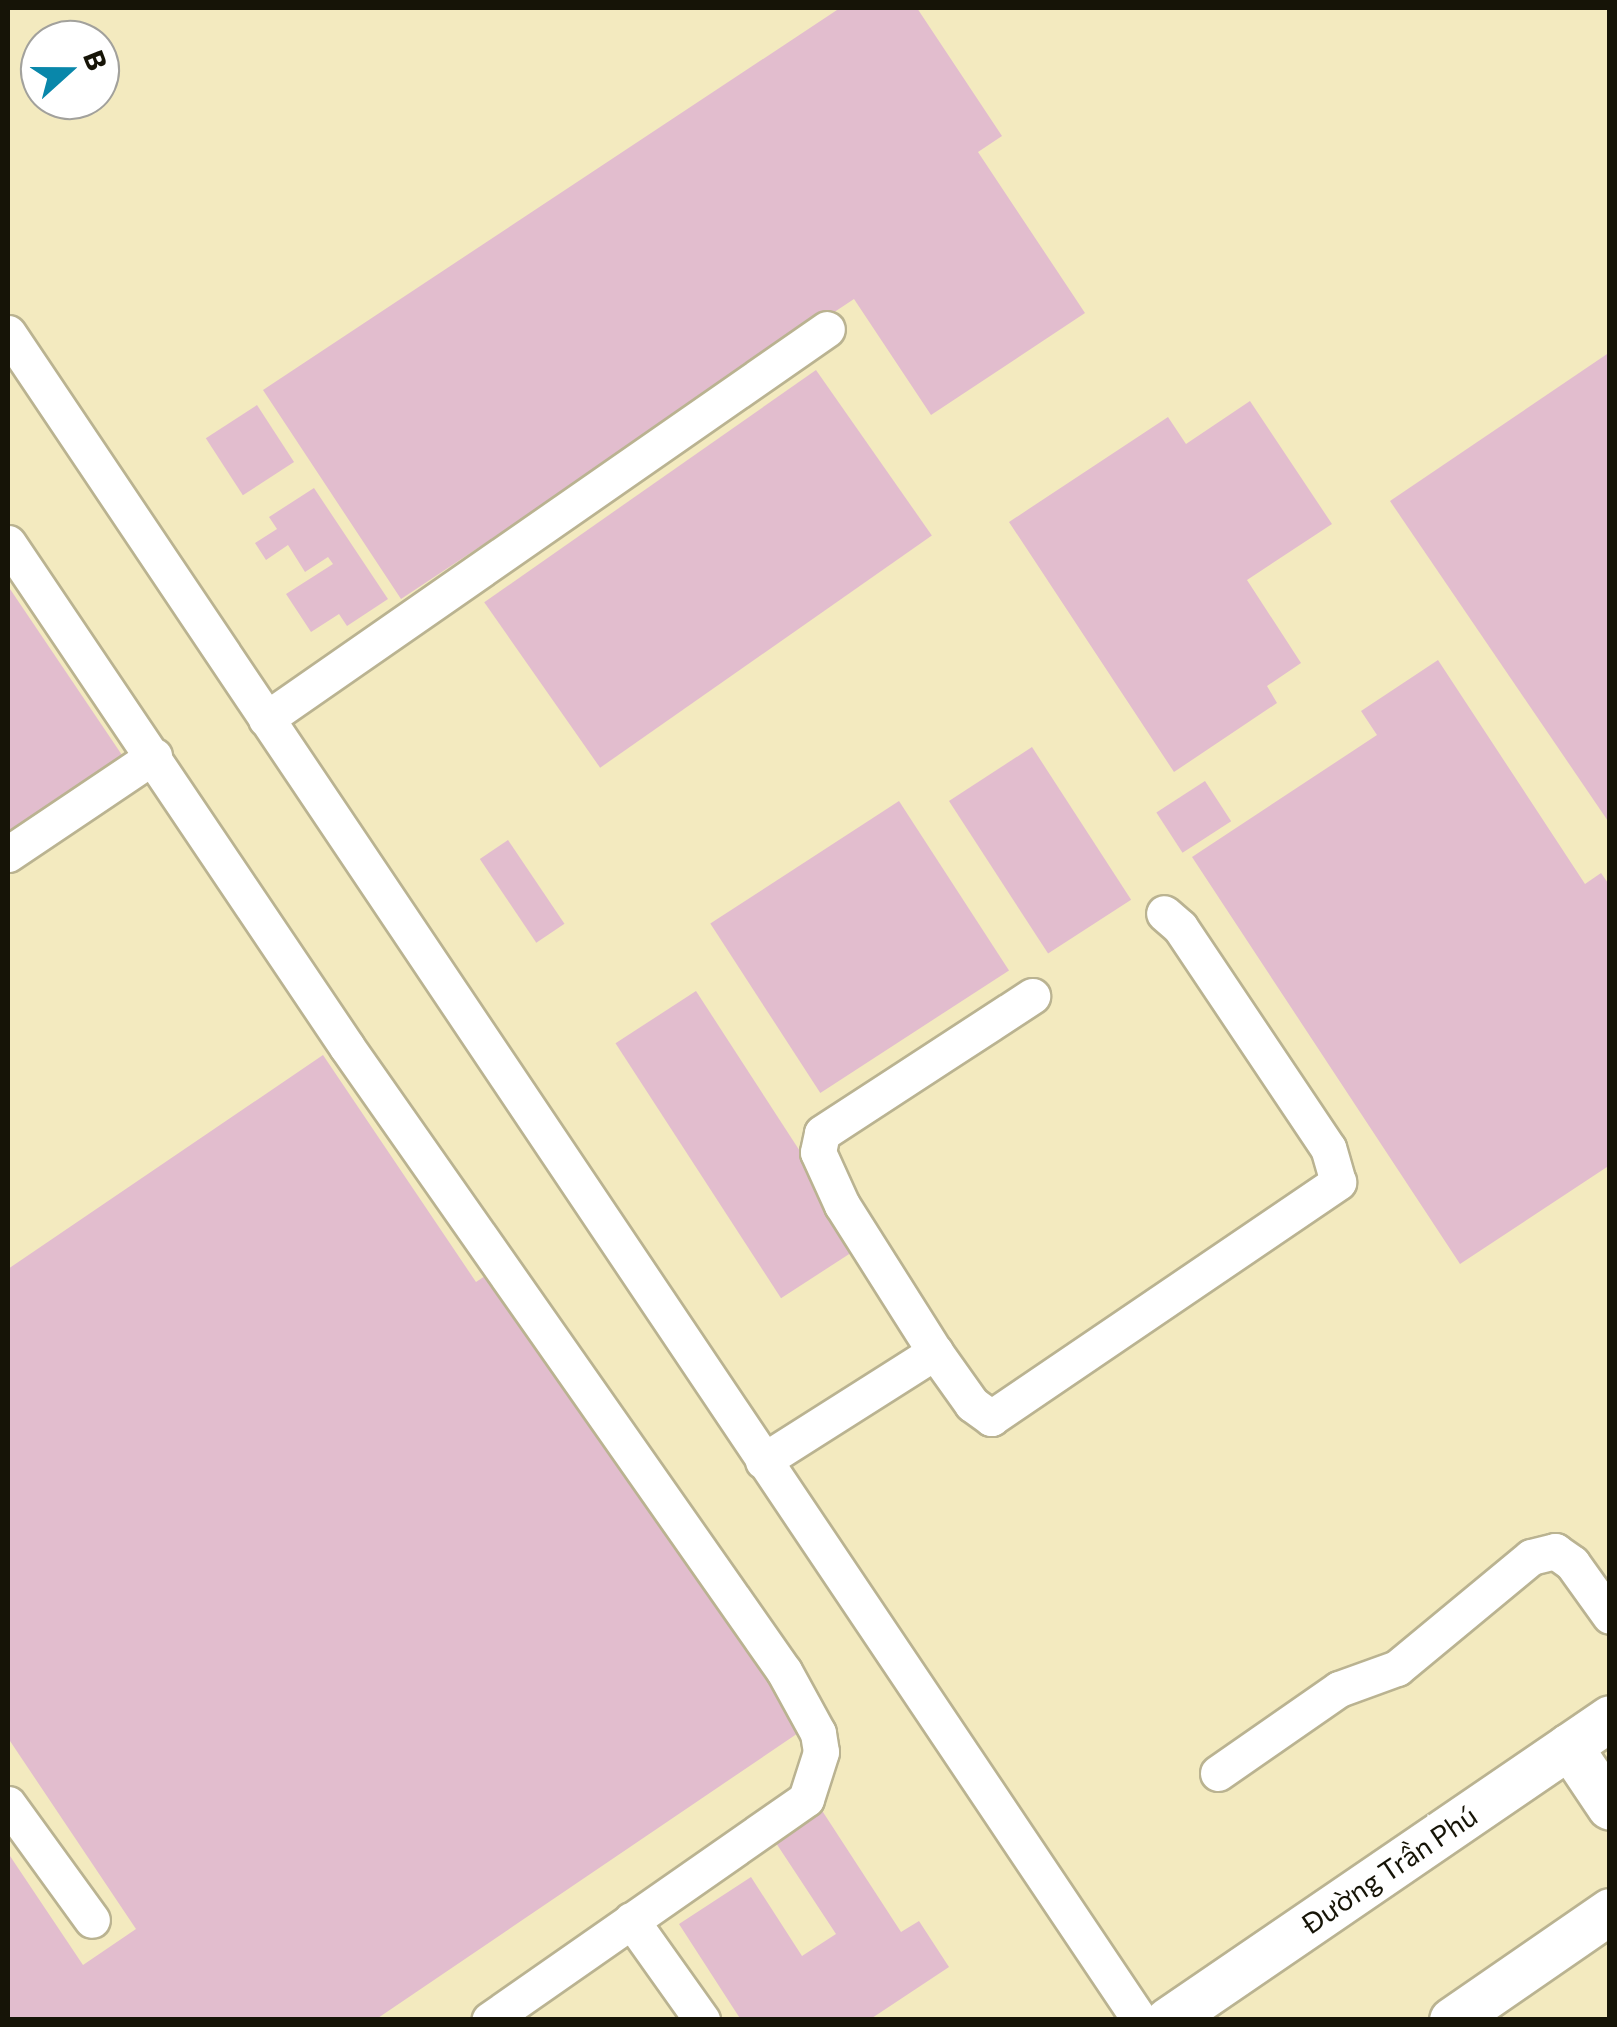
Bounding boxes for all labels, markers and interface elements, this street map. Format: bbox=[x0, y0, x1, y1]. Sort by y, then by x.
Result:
north arrow bbox=[20, 20, 120, 120]
text: B bbox=[77, 45, 115, 75]
street label: Đường Trần Phú bbox=[1295, 1798, 1483, 1940]

